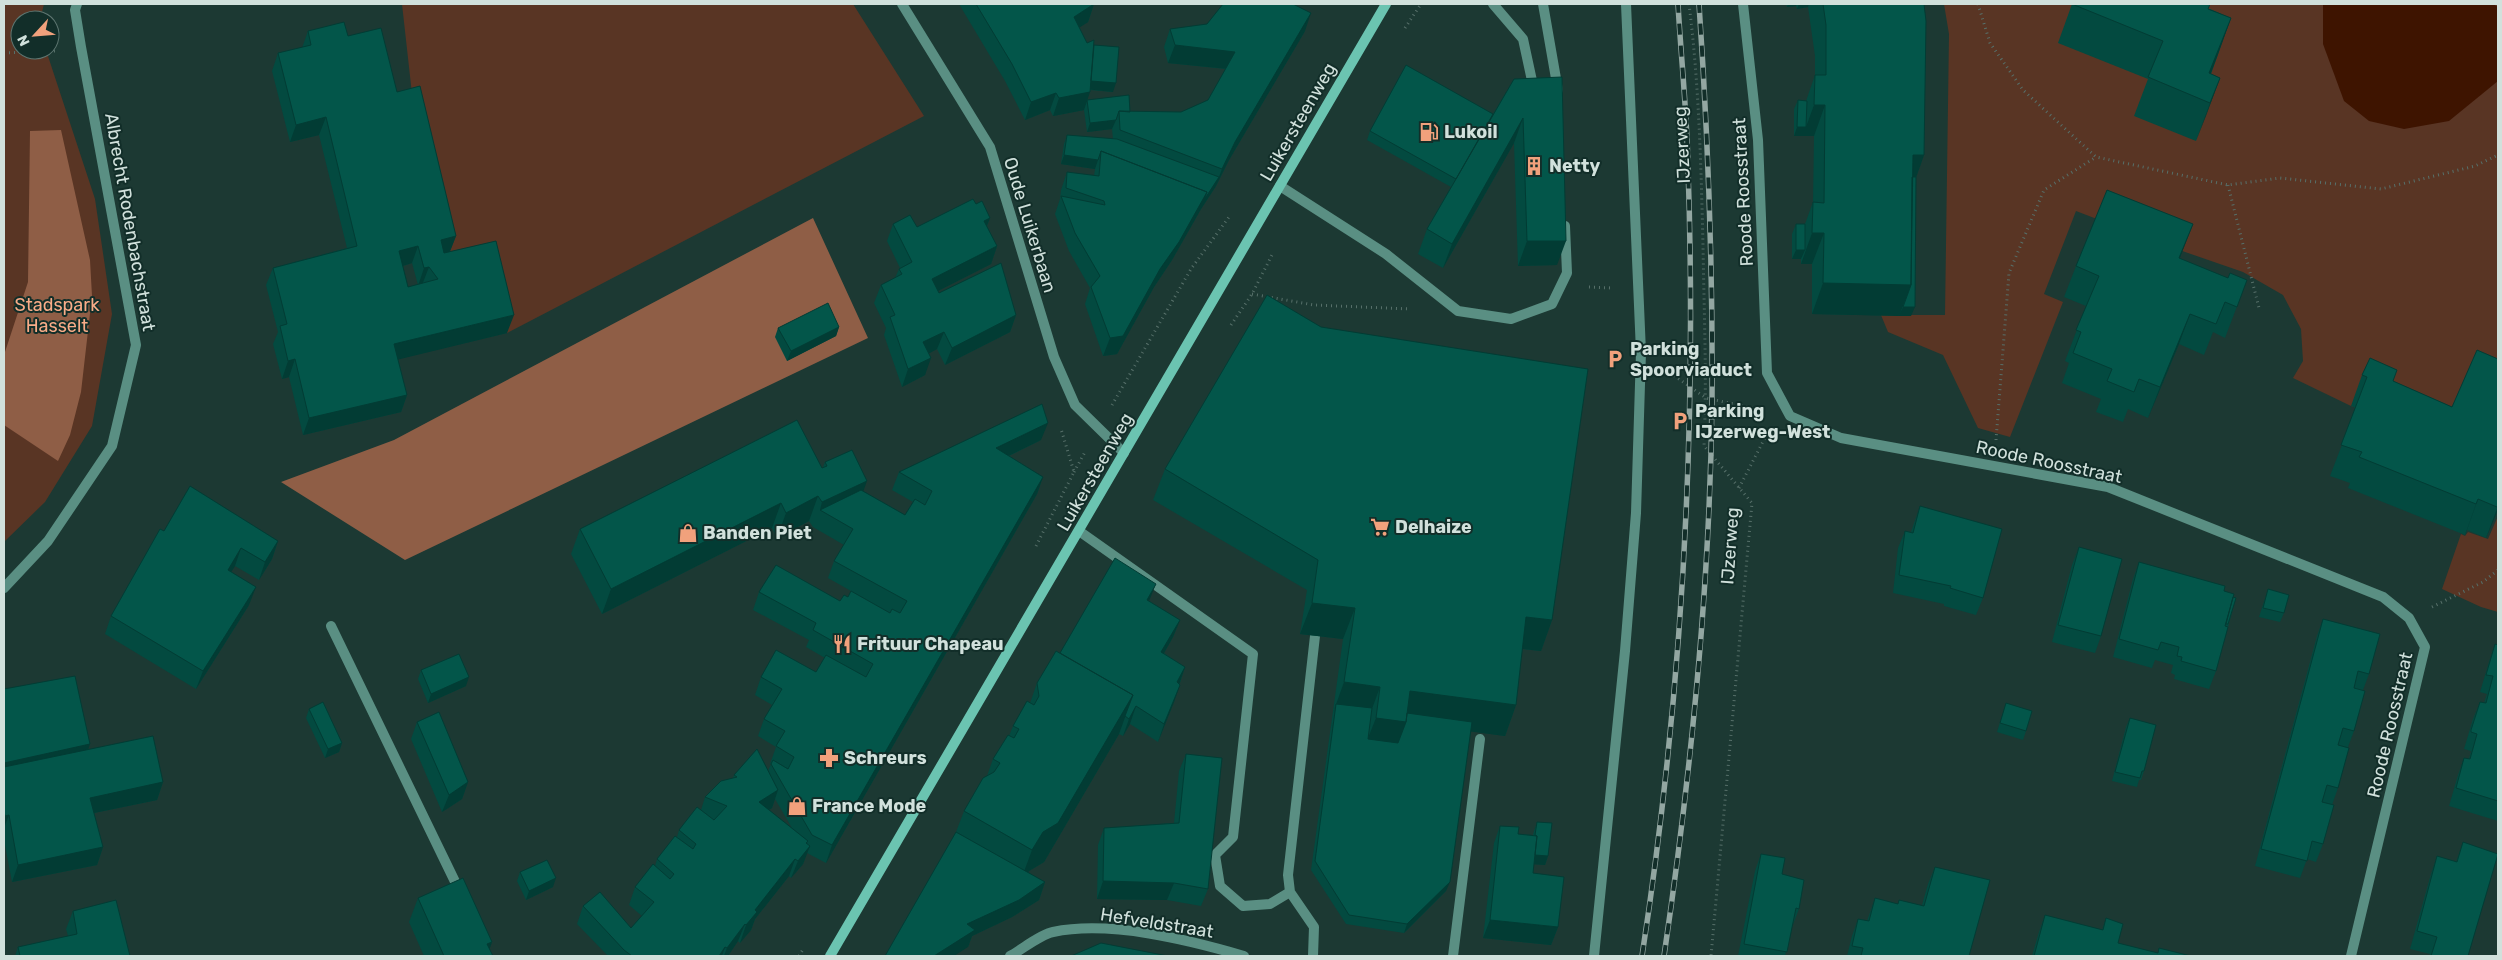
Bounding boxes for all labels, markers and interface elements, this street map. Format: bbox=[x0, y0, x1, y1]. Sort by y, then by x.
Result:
north arrow bbox=[10, 10, 60, 60]
text: N bbox=[14, 32, 34, 49]
street label: Luikersteenweg bbox=[1255, 59, 1341, 185]
street label: IJzerweg bbox=[1669, 106, 1695, 184]
street label: Albrecht Rodenbachstraat bbox=[100, 111, 160, 333]
street label: Roode Roosstraat bbox=[1728, 117, 1758, 267]
fuel station icon: Lukoil bbox=[1418, 121, 1440, 143]
place label: Lukoil bbox=[1444, 121, 1498, 143]
street label: Oude Luikerbaan bbox=[999, 155, 1061, 295]
building icon: Netty bbox=[1523, 155, 1545, 177]
place label: Netty bbox=[1549, 155, 1600, 177]
park label: Stadspark Hasselt bbox=[15, 294, 100, 337]
place label: Parking Spoorviaduct bbox=[1630, 338, 1752, 381]
parking icon: Parking Spoorviaduct bbox=[1604, 348, 1626, 370]
place label: Parking IJzerweg-West bbox=[1695, 400, 1831, 443]
street label: Luikersteenweg bbox=[1052, 409, 1138, 535]
parking icon: Parking IJzerweg-West bbox=[1669, 410, 1691, 432]
street label: Roode Roosstraat bbox=[1974, 436, 2124, 488]
street label: IJzerweg bbox=[1716, 507, 1744, 585]
supermarket icon: Delhaize bbox=[1369, 516, 1391, 538]
place label: Delhaize bbox=[1395, 516, 1472, 538]
shop icon: Banden Piet bbox=[677, 522, 699, 544]
place label: Banden Piet bbox=[703, 522, 812, 544]
restaurant icon: Frituur Chapeau bbox=[831, 633, 853, 655]
place label: Frituur Chapeau bbox=[857, 633, 1004, 655]
street label: Roode Roosstraat bbox=[2363, 650, 2417, 800]
pharmacy icon: Schreurs bbox=[818, 747, 840, 769]
place label: Schreurs bbox=[844, 747, 927, 769]
shop icon: France Mode bbox=[786, 795, 808, 817]
place label: France Mode bbox=[812, 795, 927, 817]
street label: Hefveldstraat bbox=[1099, 903, 1215, 943]

